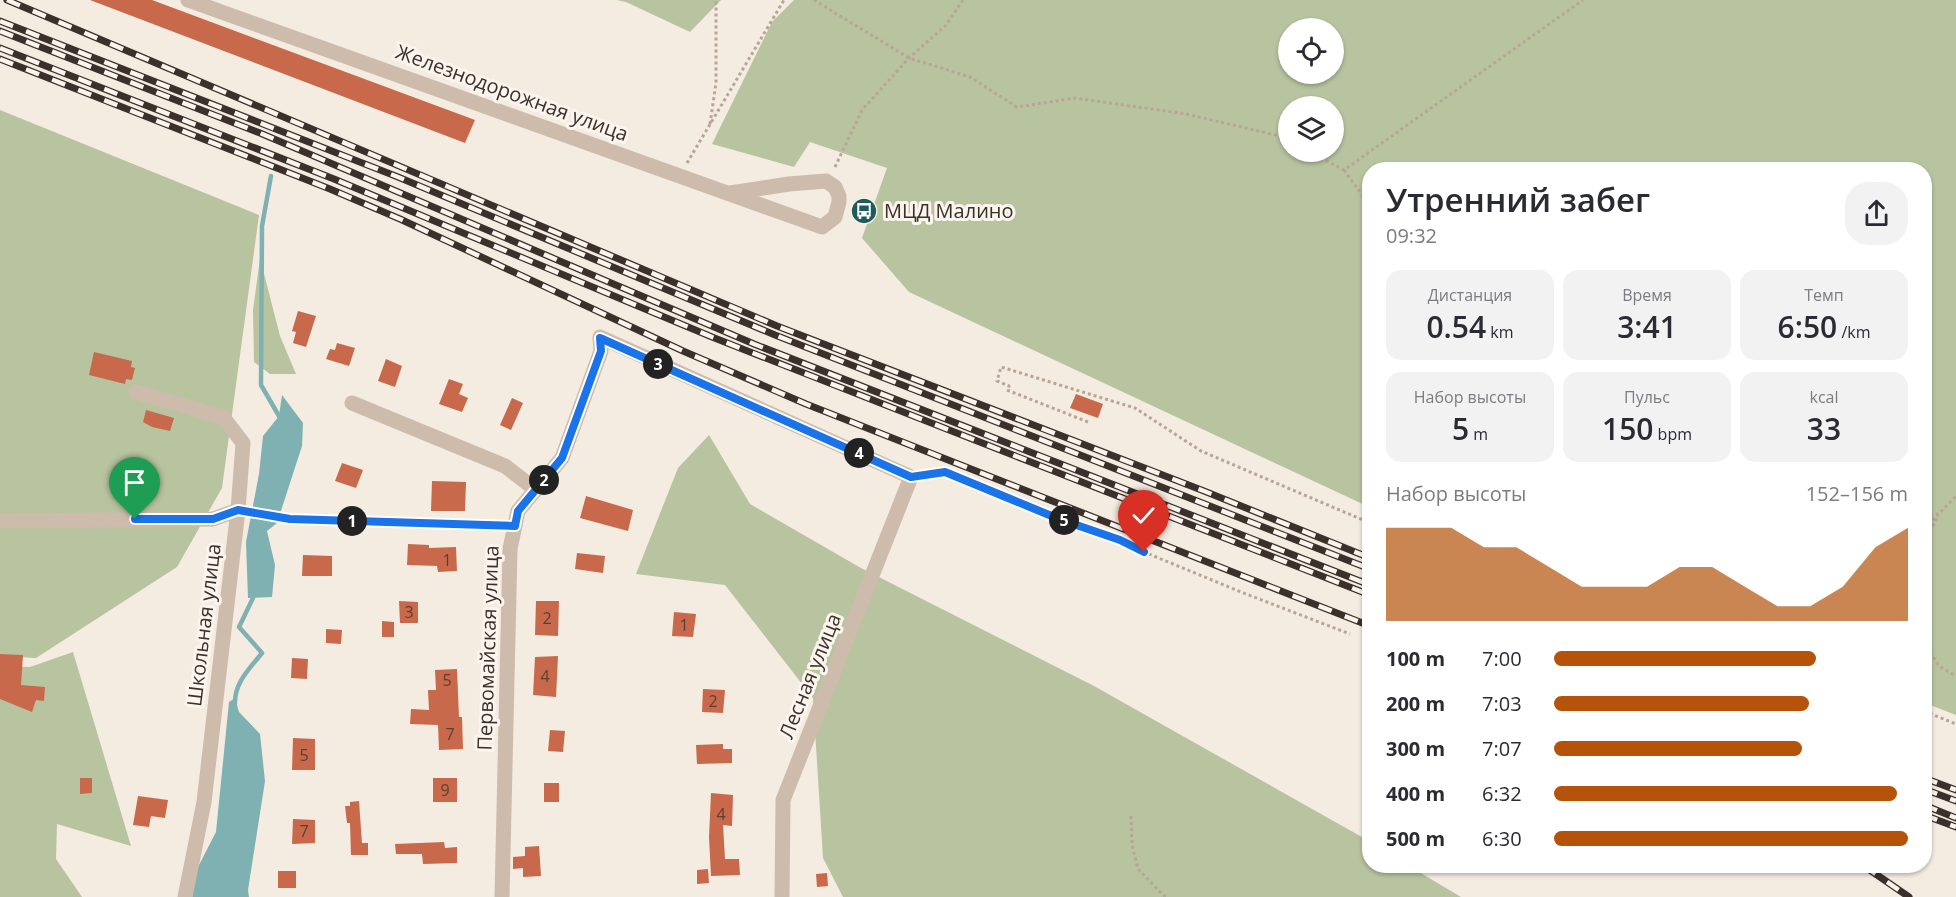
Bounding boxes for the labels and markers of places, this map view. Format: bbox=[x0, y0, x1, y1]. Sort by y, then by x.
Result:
bus stop icon: МЦД Малино bbox=[849, 196, 879, 226]
place label: МЦД Малино bbox=[884, 197, 1014, 224]
pin: 3 bbox=[643, 349, 673, 379]
pin: 4 bbox=[844, 438, 874, 468]
pin bbox=[109, 457, 160, 519]
pin: 2 bbox=[529, 465, 559, 495]
pin bbox=[1118, 490, 1169, 552]
pin: 5 bbox=[1049, 505, 1079, 535]
pin: 1 bbox=[337, 506, 367, 536]

